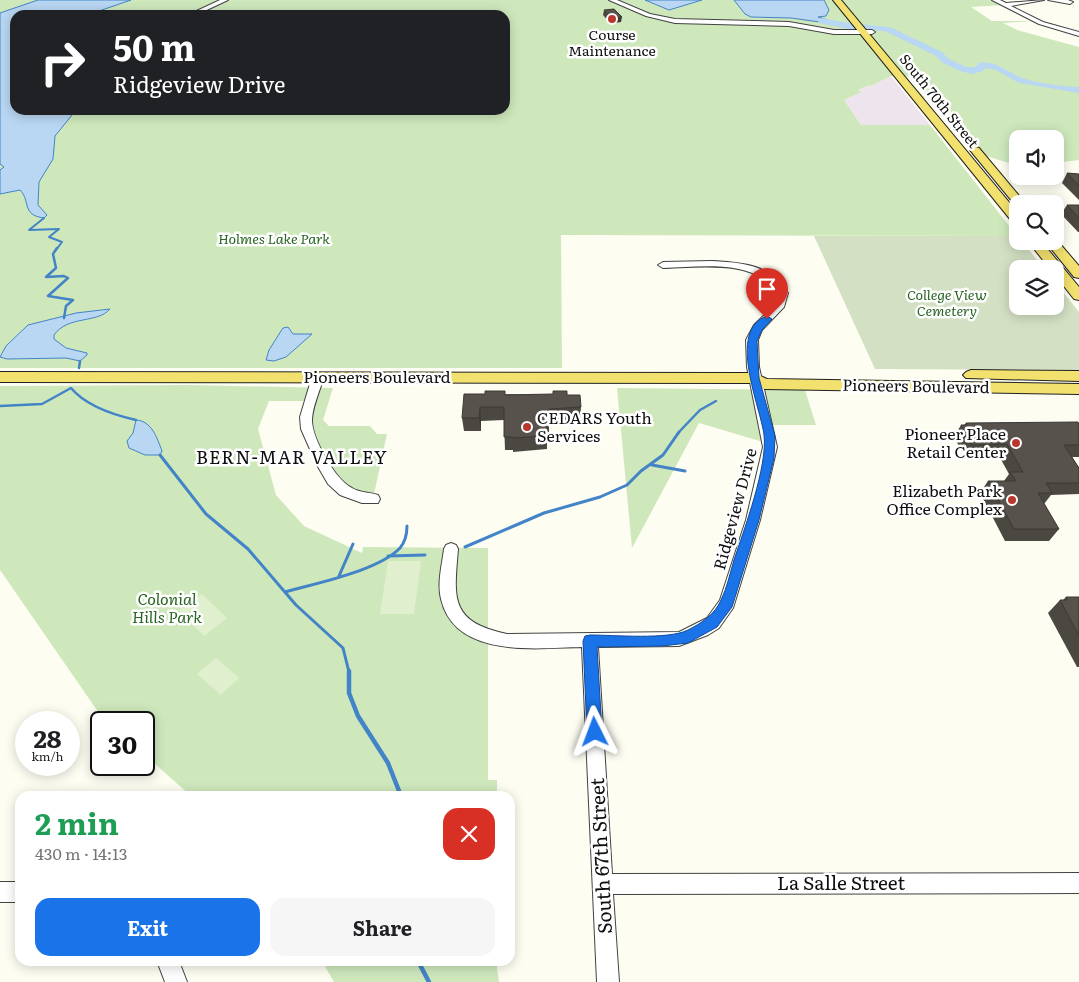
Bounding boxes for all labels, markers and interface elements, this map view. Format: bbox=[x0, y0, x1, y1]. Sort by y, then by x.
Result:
marker: Course Maintenance bbox=[606, 13, 618, 25]
text: 50 m bbox=[113, 20, 196, 72]
place label: Course Maintenance bbox=[568, 24, 656, 60]
icon: right bbox=[30, 30, 95, 95]
street label: South 70th Street bbox=[896, 49, 984, 152]
text: Ridgeview Drive bbox=[113, 67, 285, 100]
map controls bbox=[1009, 130, 1064, 315]
button: sound bbox=[1009, 130, 1064, 185]
button: search bbox=[1009, 195, 1064, 250]
park label: Holmes Lake Park bbox=[218, 228, 330, 248]
button: layers bbox=[1009, 260, 1064, 315]
pin bbox=[746, 268, 788, 319]
icon: arrive bbox=[753, 275, 781, 303]
park label: College View Cemetery bbox=[907, 284, 987, 320]
street label: Pioneers Boulevard bbox=[303, 364, 451, 388]
street label: Pioneers Boulevard bbox=[842, 372, 990, 398]
place label: CEDARS Youth Services bbox=[537, 405, 652, 447]
marker: CEDARS Youth Services bbox=[521, 421, 533, 433]
place label: Pioneer Place Retail Center bbox=[904, 421, 1006, 463]
marker: Pioneer Place Retail Center bbox=[1010, 437, 1022, 449]
district label: BERN-MAR VALLEY bbox=[196, 443, 388, 470]
street label: Ridgeview Drive bbox=[706, 445, 762, 572]
place label: Elizabeth Park Office Complex bbox=[887, 478, 1003, 520]
marker: Elizabeth Park Office Complex bbox=[1006, 494, 1018, 506]
park label: Colonial Hills Park bbox=[132, 586, 202, 628]
position arrow bbox=[568, 705, 620, 757]
speed limit sign: 30 bbox=[90, 711, 155, 776]
text: 28 bbox=[33, 719, 62, 756]
text: km/h bbox=[32, 747, 63, 765]
street label: South 67th Street bbox=[582, 777, 618, 935]
text: 2 min bbox=[35, 800, 119, 844]
button: close bbox=[443, 808, 495, 860]
text: 430 m · 14:13 bbox=[35, 841, 127, 865]
street label: La Salle Street bbox=[777, 868, 905, 896]
button: Exit bbox=[35, 898, 260, 956]
button: Share bbox=[270, 898, 495, 956]

